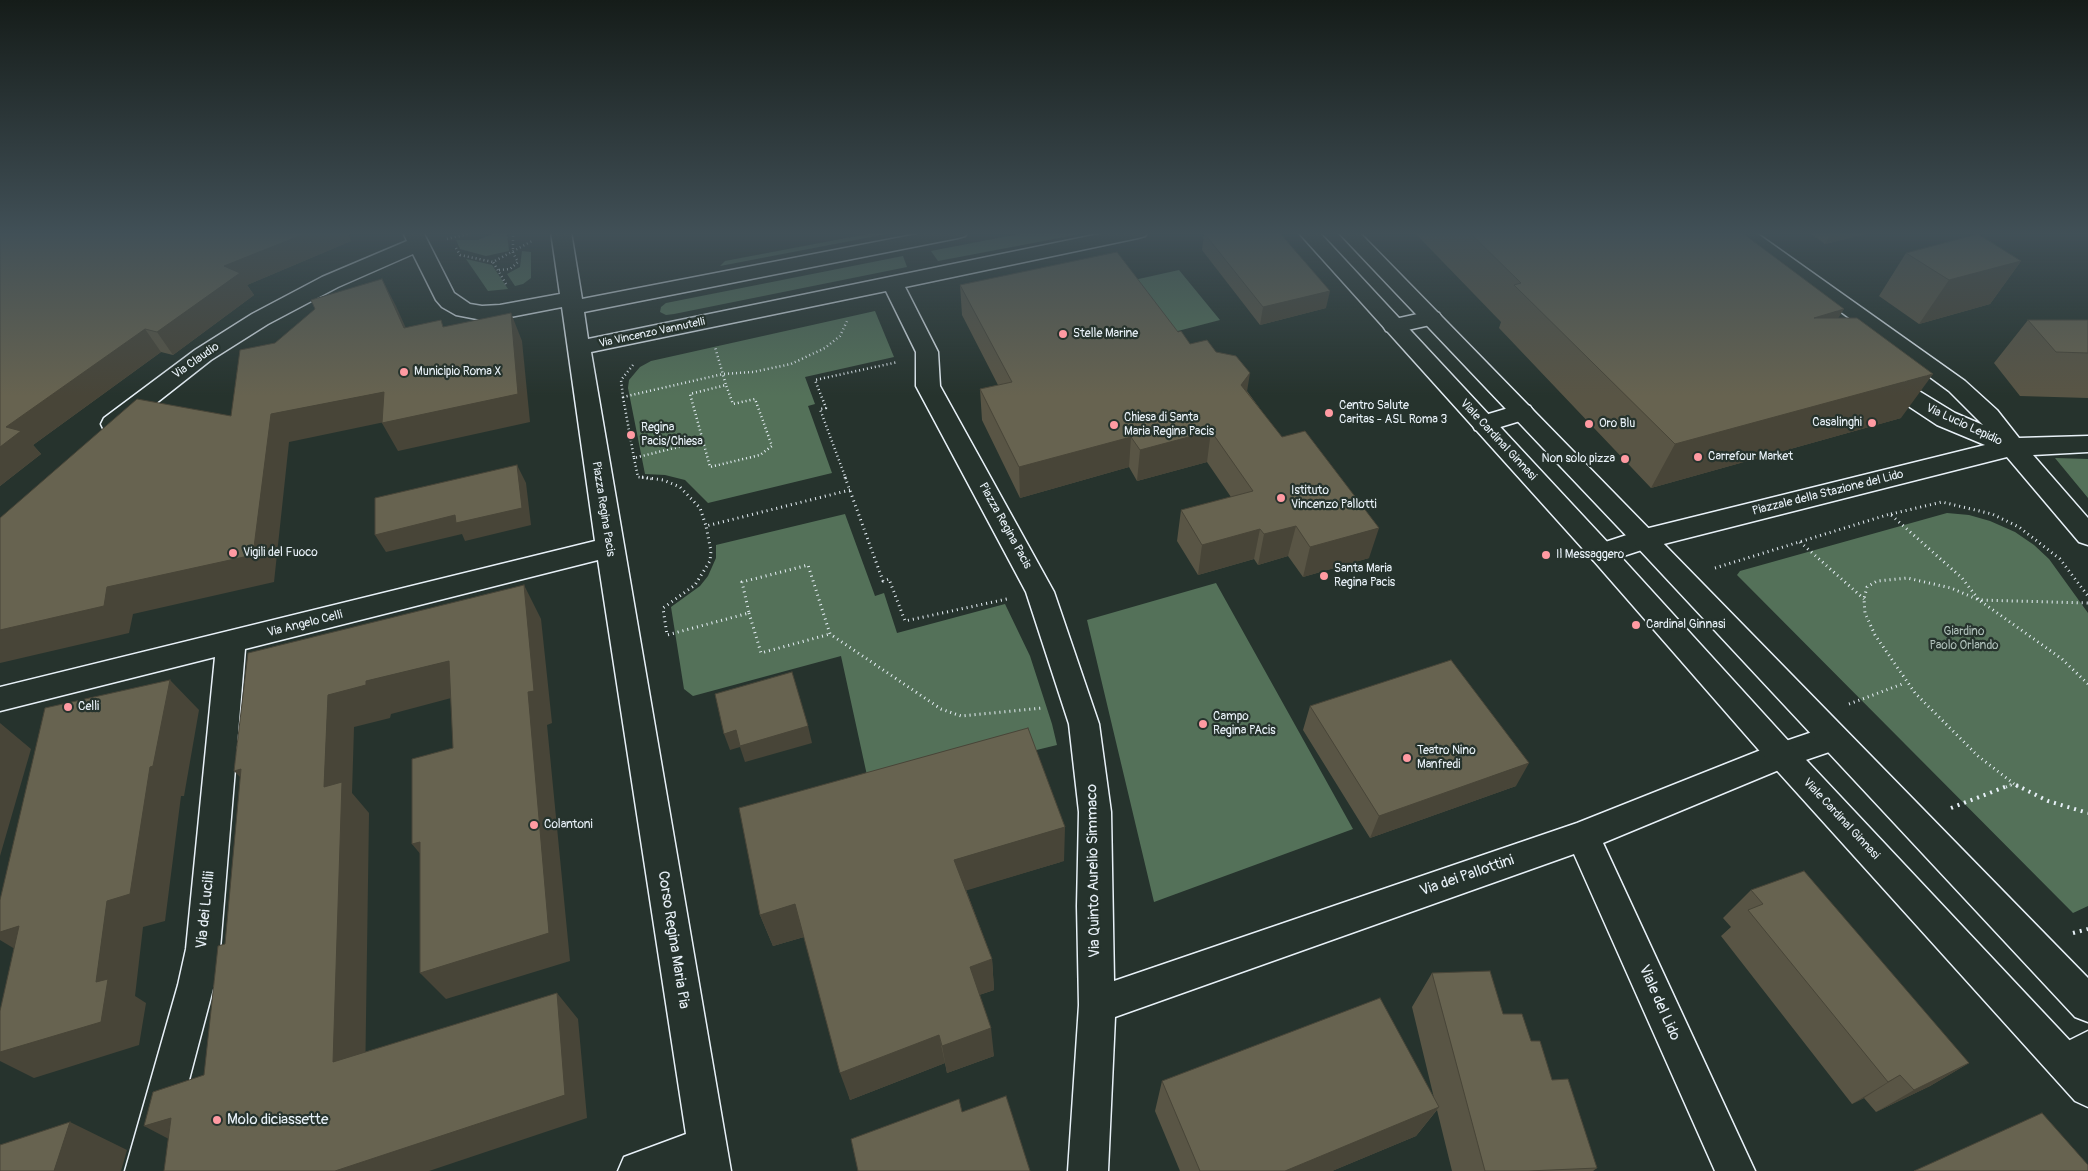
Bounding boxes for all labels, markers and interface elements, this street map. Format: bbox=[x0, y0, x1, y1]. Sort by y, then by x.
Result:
street label: Via Vincenzo Vannutelli bbox=[598, 315, 706, 351]
place label: Stelle Marine bbox=[1073, 327, 1138, 341]
marker: Stelle Marine bbox=[1057, 328, 1069, 340]
street label: Via Claudio bbox=[170, 340, 222, 382]
place label: Municipio Roma X bbox=[414, 365, 501, 379]
marker: Municipio Roma X bbox=[398, 366, 410, 378]
street label: Viale Cardinal Ginnasi bbox=[1457, 396, 1539, 484]
place label: Centro Salute Caritas - ASL Roma 3 bbox=[1339, 399, 1447, 427]
street label: Via Lucio Lepidio bbox=[1924, 401, 2004, 449]
marker: Centro Salute Caritas - ASL Roma 3 bbox=[1323, 407, 1335, 419]
place label: Chiesa di Santa Maria Regina Pacis bbox=[1124, 411, 1214, 439]
place label: Casalinghi bbox=[1812, 416, 1862, 430]
place label: Oro Blu bbox=[1599, 417, 1635, 431]
marker: Casalinghi bbox=[1866, 417, 1878, 429]
marker: Oro Blu bbox=[1583, 418, 1595, 430]
marker: Chiesa di Santa Maria Regina Pacis bbox=[1108, 419, 1120, 431]
place label: Regina Pacis/Chiesa bbox=[641, 421, 703, 449]
marker: Regina Pacis/Chiesa bbox=[625, 429, 637, 441]
place label: Carrefour Market bbox=[1708, 450, 1793, 464]
marker: Carrefour Market bbox=[1692, 451, 1704, 463]
place label: Non solo pizza bbox=[1542, 452, 1615, 466]
marker: Non solo pizza bbox=[1619, 453, 1631, 465]
street label: Piazza Regina Pacis bbox=[588, 460, 618, 558]
street label: Piazzale della Stazione del Lido bbox=[1751, 467, 1905, 519]
street label: Piazza Regina Pacis bbox=[975, 480, 1035, 572]
place label: Istituto Vincenzo Pallotti bbox=[1291, 484, 1377, 512]
marker: Istituto Vincenzo Pallotti bbox=[1275, 492, 1287, 504]
place label: Vigili del Fuoco bbox=[243, 546, 318, 560]
marker: Vigili del Fuoco bbox=[227, 547, 239, 559]
place label: Il Messaggero bbox=[1556, 548, 1624, 562]
marker: Il Messaggero bbox=[1540, 549, 1552, 561]
place label: Santa Maria Regina Pacis bbox=[1334, 562, 1395, 590]
marker: Santa Maria Regina Pacis bbox=[1318, 570, 1330, 582]
street label: Via Angelo Celli bbox=[266, 608, 344, 640]
place label: Cardinal Ginnasi bbox=[1646, 618, 1725, 632]
marker: Cardinal Ginnasi bbox=[1630, 619, 1642, 631]
park label: Giardino Paolo Orlando bbox=[1930, 625, 1998, 653]
place label: Celli bbox=[78, 700, 99, 714]
marker: Celli bbox=[62, 701, 74, 713]
place label: Campo Regina PAcis bbox=[1213, 710, 1276, 738]
marker: Campo Regina PAcis bbox=[1197, 718, 1209, 730]
place label: Teatro Nino Manfredi bbox=[1417, 744, 1476, 772]
marker: Teatro Nino Manfredi bbox=[1401, 752, 1413, 764]
street label: Viale Cardinal Ginnasi bbox=[1800, 775, 1882, 863]
street label: Via Quinto Aurelio Simmaco bbox=[1083, 784, 1105, 958]
place label: Colantoni bbox=[544, 818, 593, 832]
marker: Colantoni bbox=[528, 819, 540, 831]
street label: Via dei Pallottini bbox=[1418, 851, 1516, 901]
street label: Via dei Lucilii bbox=[193, 870, 219, 950]
street label: Corso Regina Maria Pia bbox=[653, 870, 693, 1010]
street label: Viale del Lido bbox=[1634, 962, 1684, 1044]
place label: Molo diciassette bbox=[227, 1111, 328, 1129]
marker: Molo diciassette bbox=[211, 1114, 223, 1126]

